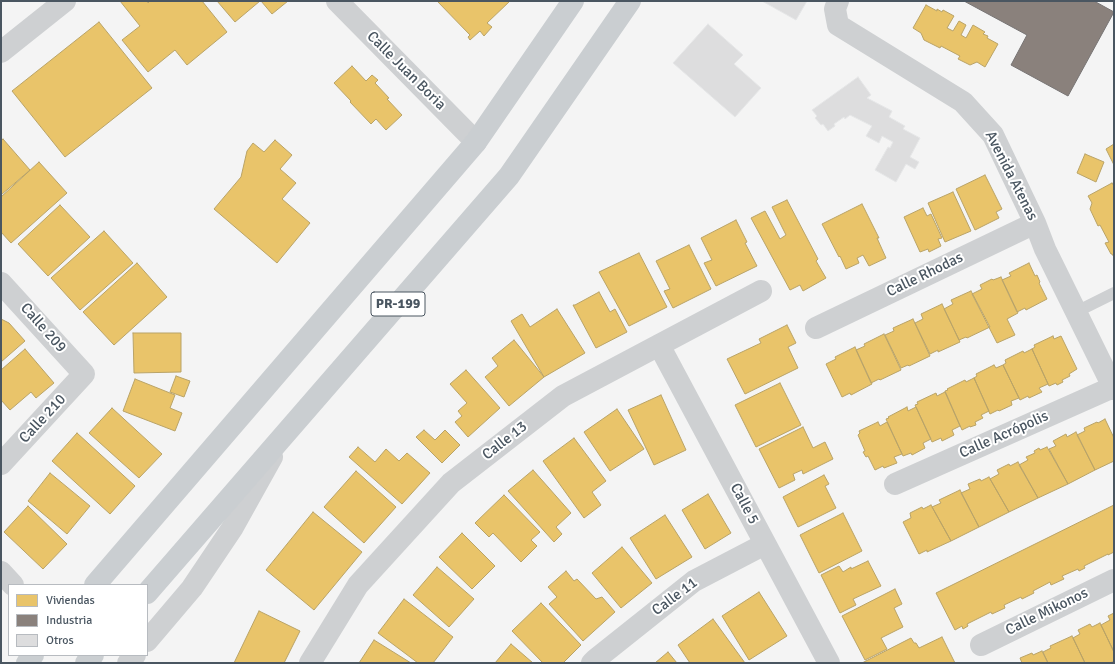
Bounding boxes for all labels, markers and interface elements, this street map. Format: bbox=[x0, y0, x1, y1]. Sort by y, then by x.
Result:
street label: Calle Juan Boria bbox=[363, 28, 449, 114]
street label: Avenida Atenas bbox=[981, 128, 1041, 224]
street label: Calle Rhodas bbox=[884, 249, 966, 301]
road number: PR-199 bbox=[371, 292, 425, 316]
street label: Calle 209 bbox=[16, 300, 70, 356]
street label: Calle 210 bbox=[16, 391, 70, 447]
street label: Calle Acrópolis bbox=[957, 407, 1051, 463]
street label: Calle 13 bbox=[479, 418, 531, 464]
street label: Calle 5 bbox=[726, 480, 762, 528]
street label: Calle 11 bbox=[649, 574, 701, 620]
legend bbox=[8, 584, 148, 656]
street label: Calle Mikonos bbox=[1003, 584, 1091, 640]
text: Viviendas bbox=[46, 593, 95, 608]
text: Industria bbox=[46, 613, 92, 628]
text: Otros bbox=[46, 633, 74, 648]

